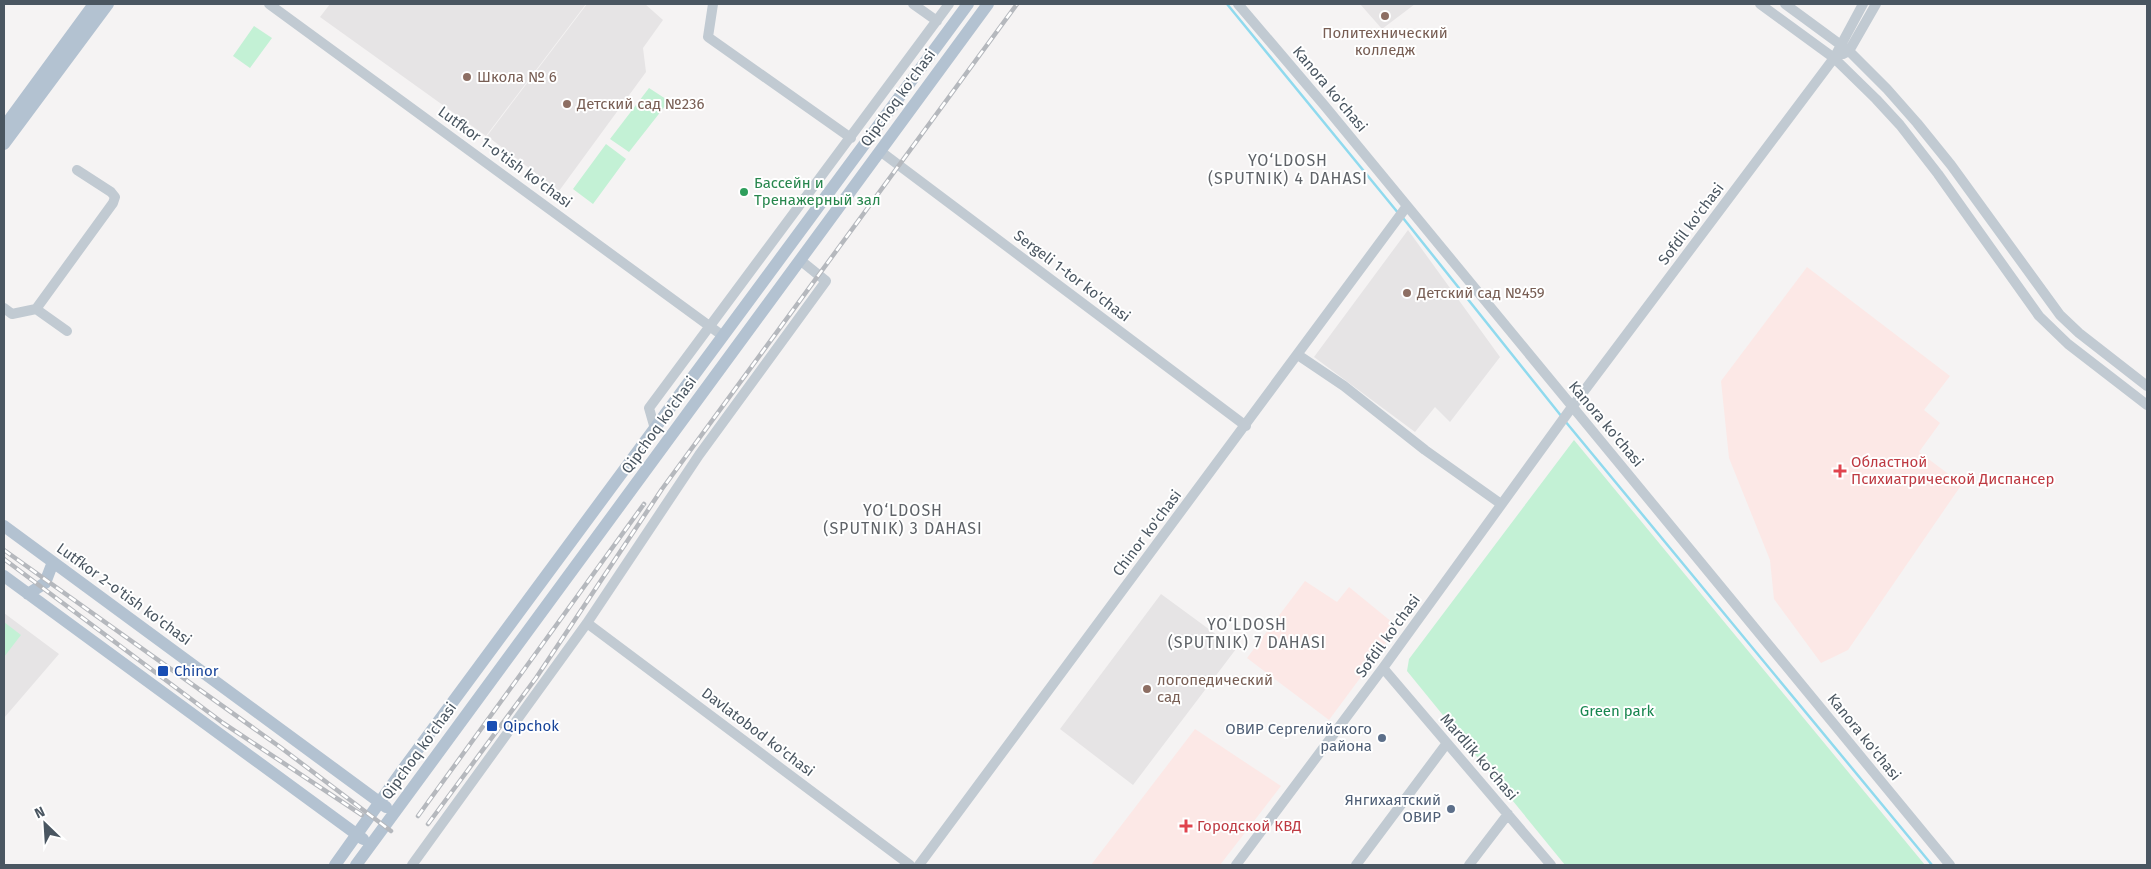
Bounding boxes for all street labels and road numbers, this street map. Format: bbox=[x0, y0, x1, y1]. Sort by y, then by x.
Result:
street label: Kanora ko'chasi bbox=[1289, 42, 1371, 136]
street label: Qipchoq ko'chasi bbox=[857, 46, 939, 150]
street label: Lutfkor 1-o'tish ko'chasi bbox=[435, 102, 575, 212]
street label: Sofdil ko'chasi bbox=[1654, 179, 1728, 269]
street label: Sergeli 1-tor ko'chasi bbox=[1010, 226, 1134, 326]
street label: Qipchoq ko'chasi bbox=[618, 373, 700, 477]
street label: Kanora ko'chasi bbox=[1565, 377, 1647, 471]
street label: Chinor ko'chasi bbox=[1109, 486, 1185, 580]
street label: Lutfkor 2-o'tish ko'chasi bbox=[53, 539, 195, 649]
street label: Sofdil ko'chasi bbox=[1352, 591, 1424, 681]
street label: Davlatobod ko'chasi bbox=[698, 684, 818, 780]
street label: Kanora ko'chasi bbox=[1824, 690, 1904, 784]
street label: Qipchoq ko'chasi bbox=[378, 699, 460, 803]
street label: Mardlik ko‘chasi bbox=[1436, 710, 1522, 804]

